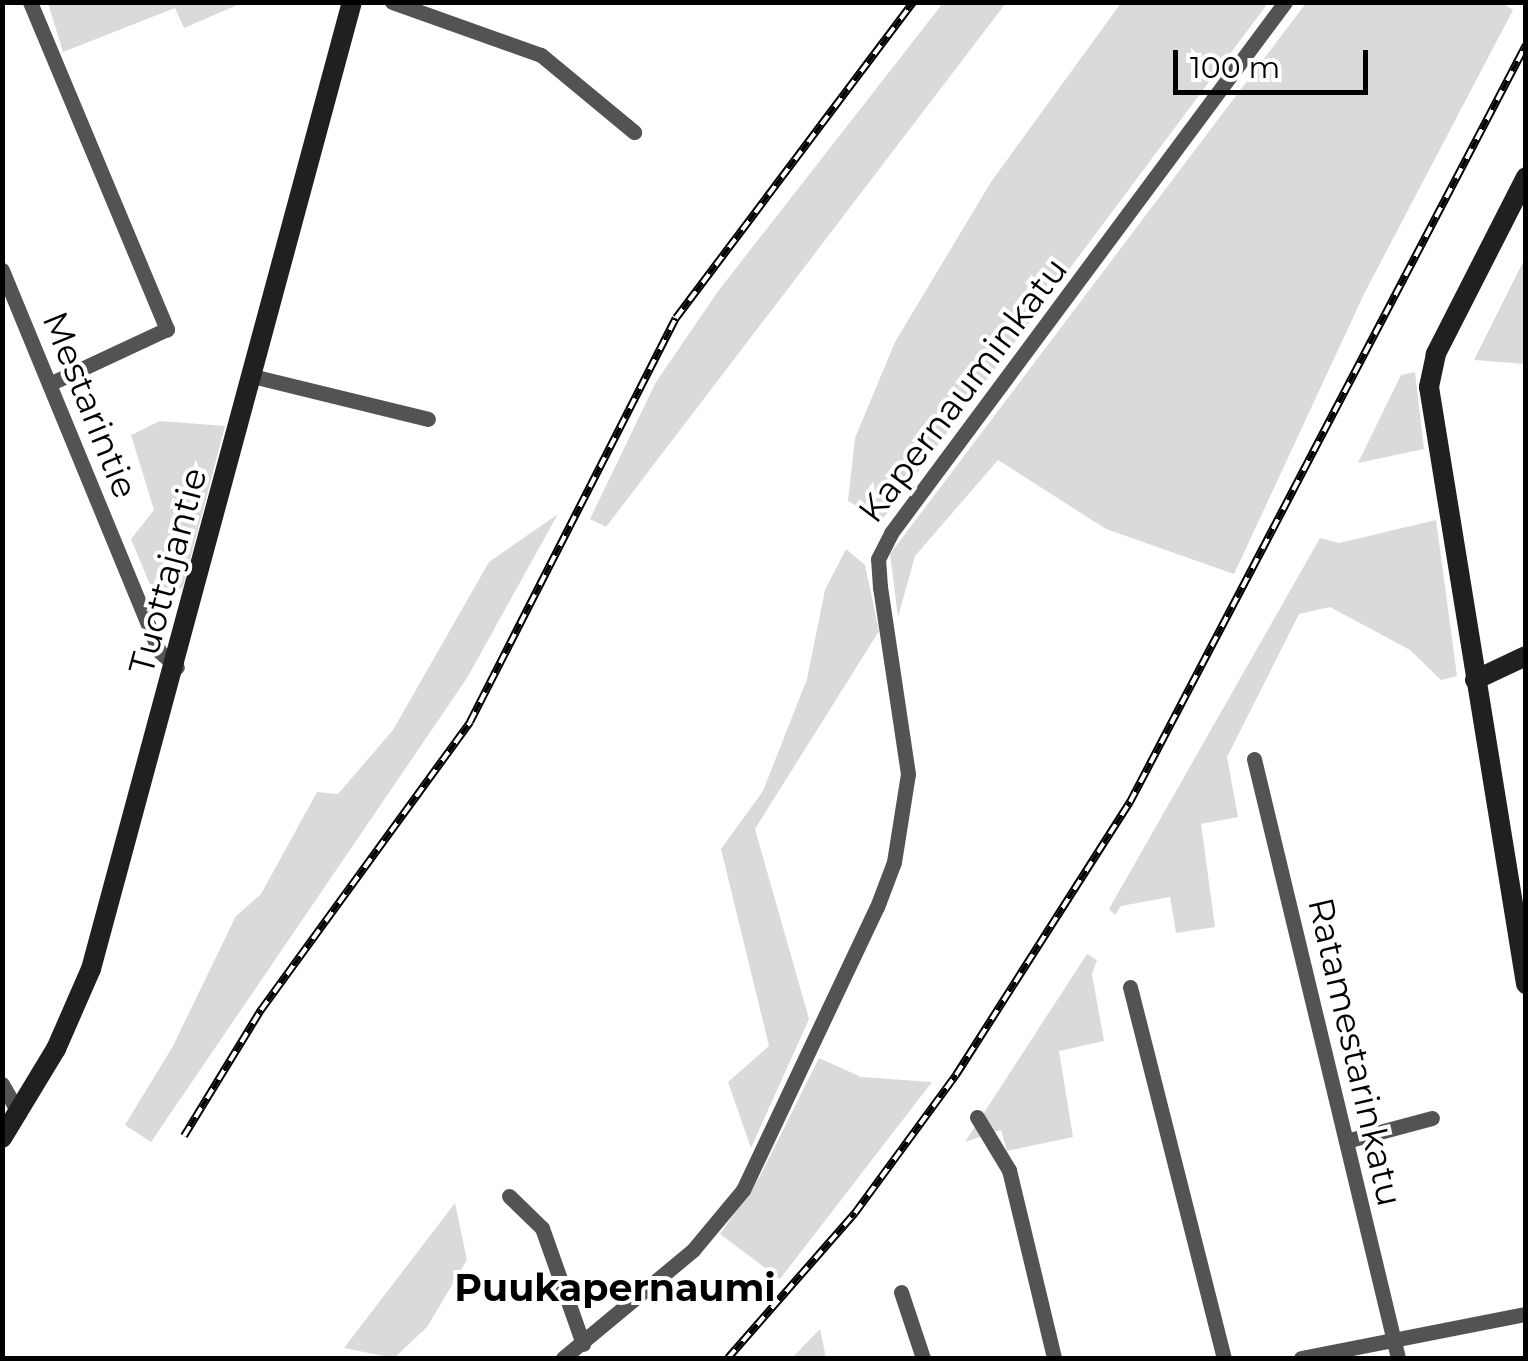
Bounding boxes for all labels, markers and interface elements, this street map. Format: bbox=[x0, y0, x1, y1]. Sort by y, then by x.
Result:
scale bar bbox=[1178, 30, 1373, 92]
text: 100 m bbox=[1190, 49, 1280, 86]
street label: Kapernauminkatu bbox=[850, 249, 1076, 531]
street label: Mestarintie bbox=[34, 306, 146, 504]
street label: Tuottajantie bbox=[120, 463, 216, 679]
street label: Ratamestarinkatu bbox=[1299, 894, 1411, 1210]
district label: Puukapernaumi bbox=[454, 1265, 776, 1311]

